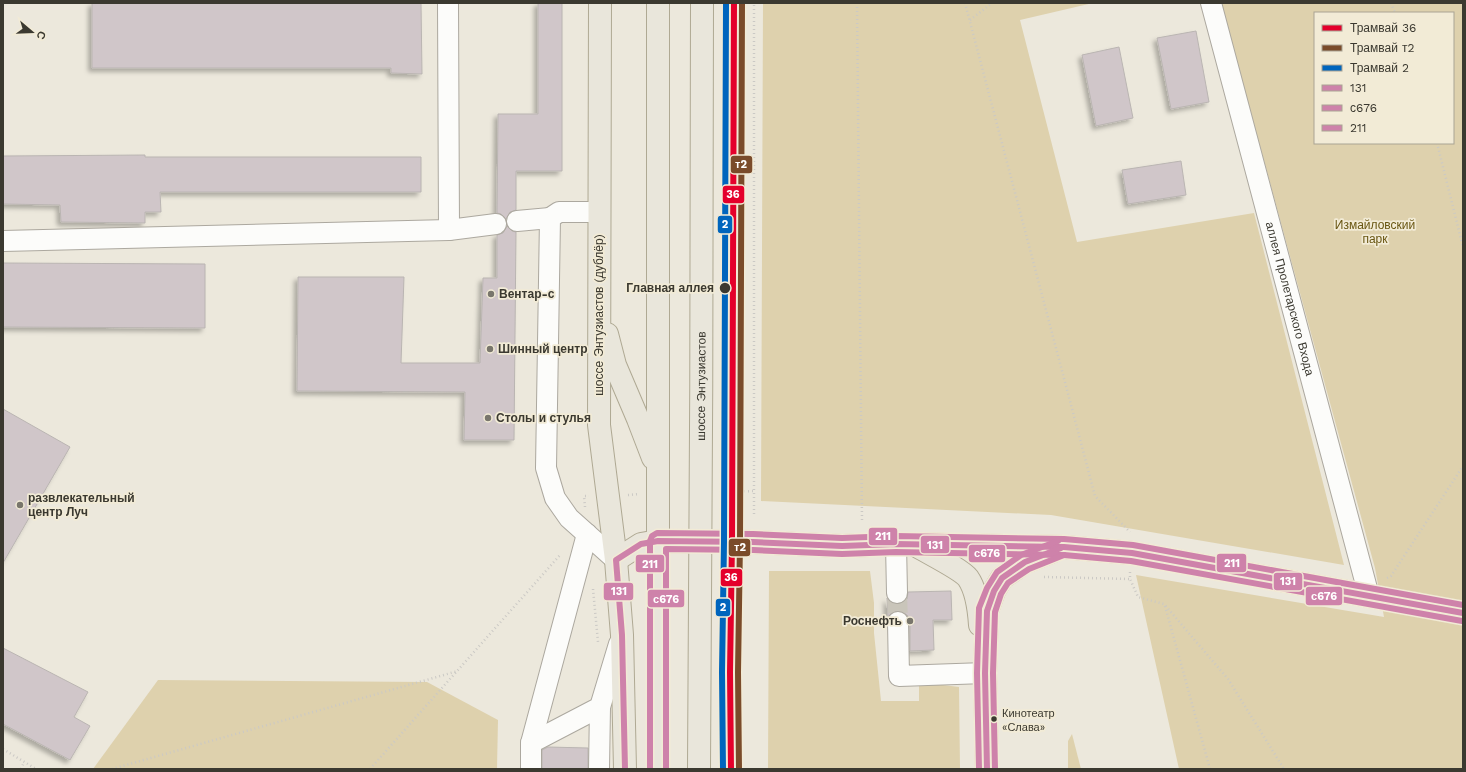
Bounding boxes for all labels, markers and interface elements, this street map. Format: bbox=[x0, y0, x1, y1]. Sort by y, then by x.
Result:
north arrow bbox=[12, 12, 52, 52]
legend bbox=[1314, 12, 1454, 144]
text: Трамвай 36 bbox=[1350, 21, 1416, 35]
text: С bbox=[34, 29, 48, 41]
text: Трамвай т2 bbox=[1350, 41, 1414, 55]
text: Трамвай 2 bbox=[1350, 61, 1409, 75]
text: 131 bbox=[1350, 81, 1366, 95]
text: с676 bbox=[1350, 101, 1377, 115]
text: 211 bbox=[1350, 121, 1366, 135]
line badge: т2 bbox=[730, 155, 753, 174]
text: т2 bbox=[735, 158, 747, 171]
line badge: 36 bbox=[722, 185, 745, 204]
text: 36 bbox=[726, 188, 740, 201]
line badge: 2 bbox=[717, 215, 733, 234]
text: 2 bbox=[722, 218, 729, 231]
park label: Измайловский парк bbox=[1335, 218, 1415, 246]
street label: аллея Пролетарского Входа bbox=[1263, 220, 1317, 377]
street label: шоссе Энтузиастов (дублёр) bbox=[592, 234, 606, 396]
place label: Главная аллея bbox=[626, 281, 714, 295]
marker: Главная аллея bbox=[718, 281, 732, 295]
place label: Вентар-с bbox=[499, 287, 555, 301]
marker: Вентар-с bbox=[486, 289, 496, 299]
street label: шоссе Энтузиастов bbox=[694, 331, 709, 441]
place label: Шинный центр bbox=[498, 342, 588, 356]
marker: Шинный центр bbox=[485, 344, 495, 354]
place label: Столы и стулья bbox=[496, 411, 591, 425]
marker: Столы и стулья bbox=[483, 413, 493, 423]
place label: развлекательный центр Луч bbox=[28, 491, 135, 519]
marker: развлекательный центр Луч bbox=[15, 500, 25, 510]
line badge: 211 bbox=[868, 527, 898, 546]
text: 211 bbox=[875, 530, 891, 543]
line badge: 131 bbox=[920, 535, 950, 554]
line badge: т2 bbox=[728, 538, 751, 557]
text: 131 bbox=[927, 539, 943, 552]
text: т2 bbox=[734, 541, 746, 554]
line badge: с676 bbox=[968, 544, 1006, 563]
text: с676 bbox=[974, 547, 1000, 560]
line badge: 211 bbox=[1216, 553, 1247, 573]
line badge: 211 bbox=[635, 554, 665, 573]
text: 211 bbox=[1224, 557, 1240, 570]
text: 211 bbox=[642, 558, 658, 571]
line badge: 36 bbox=[720, 568, 743, 587]
text: 36 bbox=[724, 571, 738, 584]
line badge: 131 bbox=[1273, 572, 1303, 591]
text: 131 bbox=[1280, 575, 1296, 588]
line badge: 131 bbox=[603, 582, 634, 601]
text: 131 bbox=[611, 585, 627, 598]
line badge: с676 bbox=[1305, 586, 1343, 606]
line badge: с676 bbox=[647, 589, 685, 608]
text: с676 bbox=[1311, 590, 1337, 603]
text: с676 bbox=[653, 593, 679, 606]
line badge: 2 bbox=[715, 598, 731, 617]
text: 2 bbox=[720, 601, 727, 614]
place label: Роснефть bbox=[843, 614, 902, 628]
marker: Роснефть bbox=[905, 616, 915, 626]
place label: Кинотеатр «Слава» bbox=[1002, 707, 1055, 734]
marker: Кинотеатр «Слава» bbox=[989, 714, 999, 724]

